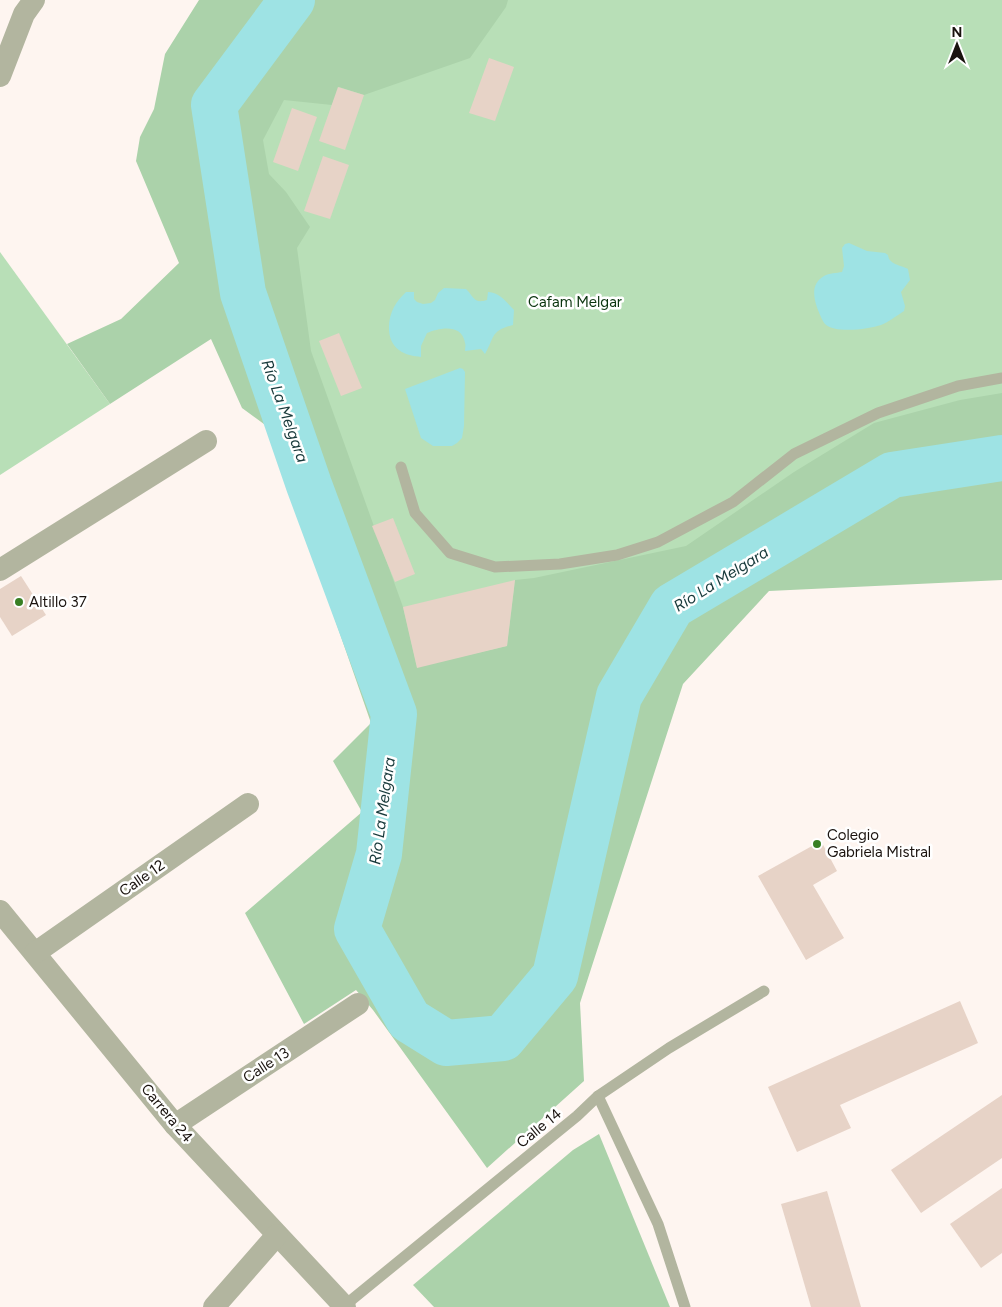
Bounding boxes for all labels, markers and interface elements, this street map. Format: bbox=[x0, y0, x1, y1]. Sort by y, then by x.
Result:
north arrow bbox=[932, 20, 982, 70]
text: N bbox=[952, 24, 962, 41]
park label: Cafam Melgar bbox=[528, 293, 622, 311]
water label: Río La Melgara bbox=[258, 357, 312, 465]
water label: Río La Melgara bbox=[670, 542, 772, 616]
place label: Altillo 37 bbox=[29, 593, 87, 611]
marker: Altillo 37 bbox=[13, 596, 25, 608]
water label: Río La Melgara bbox=[365, 756, 399, 866]
place label: Colegio Gabriela Mistral bbox=[827, 826, 931, 861]
marker: Colegio Gabriela Mistral bbox=[811, 838, 823, 850]
street label: Calle 12 bbox=[116, 856, 168, 900]
street label: Calle 13 bbox=[240, 1043, 292, 1087]
street label: Carrera 24 bbox=[137, 1080, 197, 1146]
street label: Calle 14 bbox=[513, 1104, 565, 1152]

